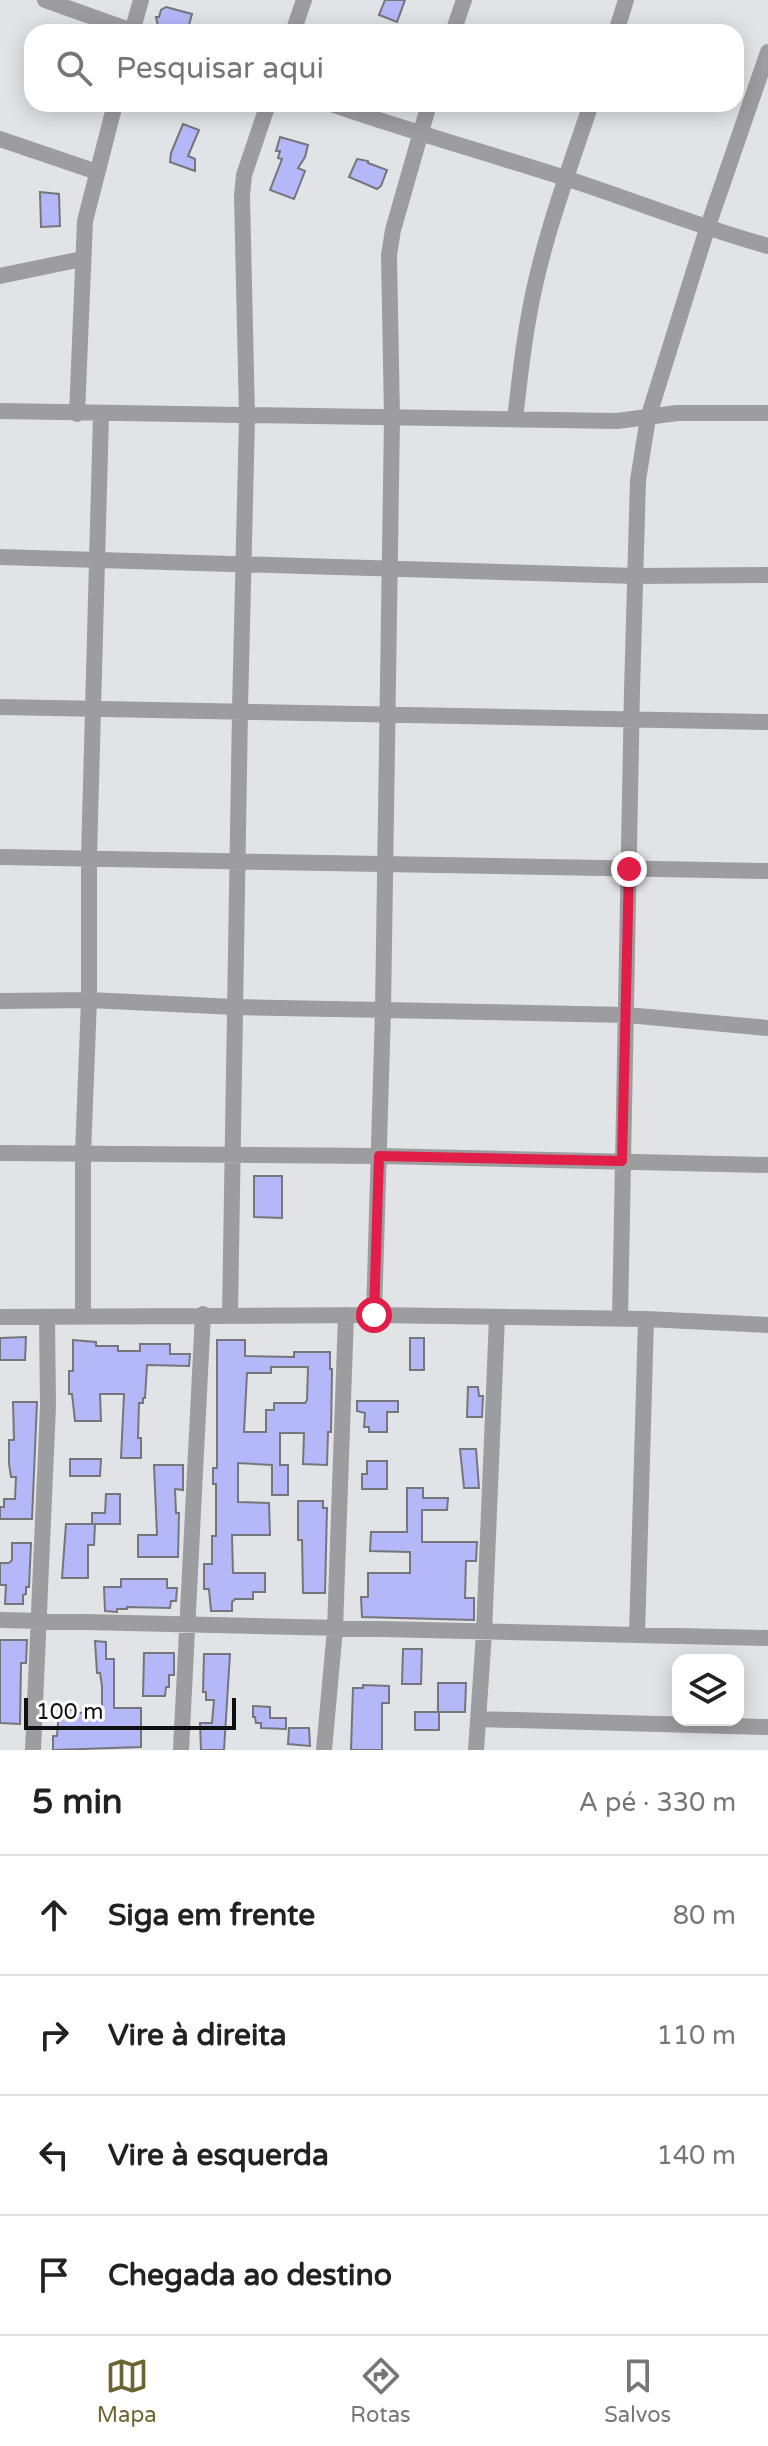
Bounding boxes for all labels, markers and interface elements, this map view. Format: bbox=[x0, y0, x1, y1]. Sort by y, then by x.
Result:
search box bbox=[24, 24, 744, 112]
icon: search bbox=[52, 46, 96, 90]
text: Pesquisar aqui bbox=[116, 50, 324, 87]
route end bbox=[611, 851, 647, 887]
route start bbox=[356, 1297, 392, 1333]
map controls bbox=[672, 1654, 744, 1726]
button: layers bbox=[672, 1654, 744, 1726]
scale bar bbox=[24, 1694, 236, 1730]
text: 100 m bbox=[36, 1699, 103, 1725]
text: 5 min bbox=[32, 1782, 123, 1823]
text: A pé · 330 m bbox=[579, 1787, 736, 1818]
icon: ahead bbox=[32, 1893, 76, 1937]
text: Siga em frente bbox=[108, 1897, 315, 1934]
text: 80 m bbox=[673, 1900, 736, 1931]
icon: right bbox=[32, 2013, 76, 2057]
text: Vire à direita bbox=[108, 2017, 287, 2054]
text: 110 m bbox=[656, 2020, 736, 2051]
icon: left bbox=[32, 2133, 76, 2177]
text: Vire à esquerda bbox=[108, 2137, 329, 2174]
text: 140 m bbox=[656, 2140, 736, 2171]
icon: arrive bbox=[32, 2253, 76, 2297]
text: Chegada ao destino bbox=[108, 2257, 392, 2294]
tab: Mapa bbox=[97, 2354, 157, 2428]
tab: Rotas bbox=[350, 2354, 411, 2428]
tab: Salvos bbox=[604, 2354, 671, 2428]

